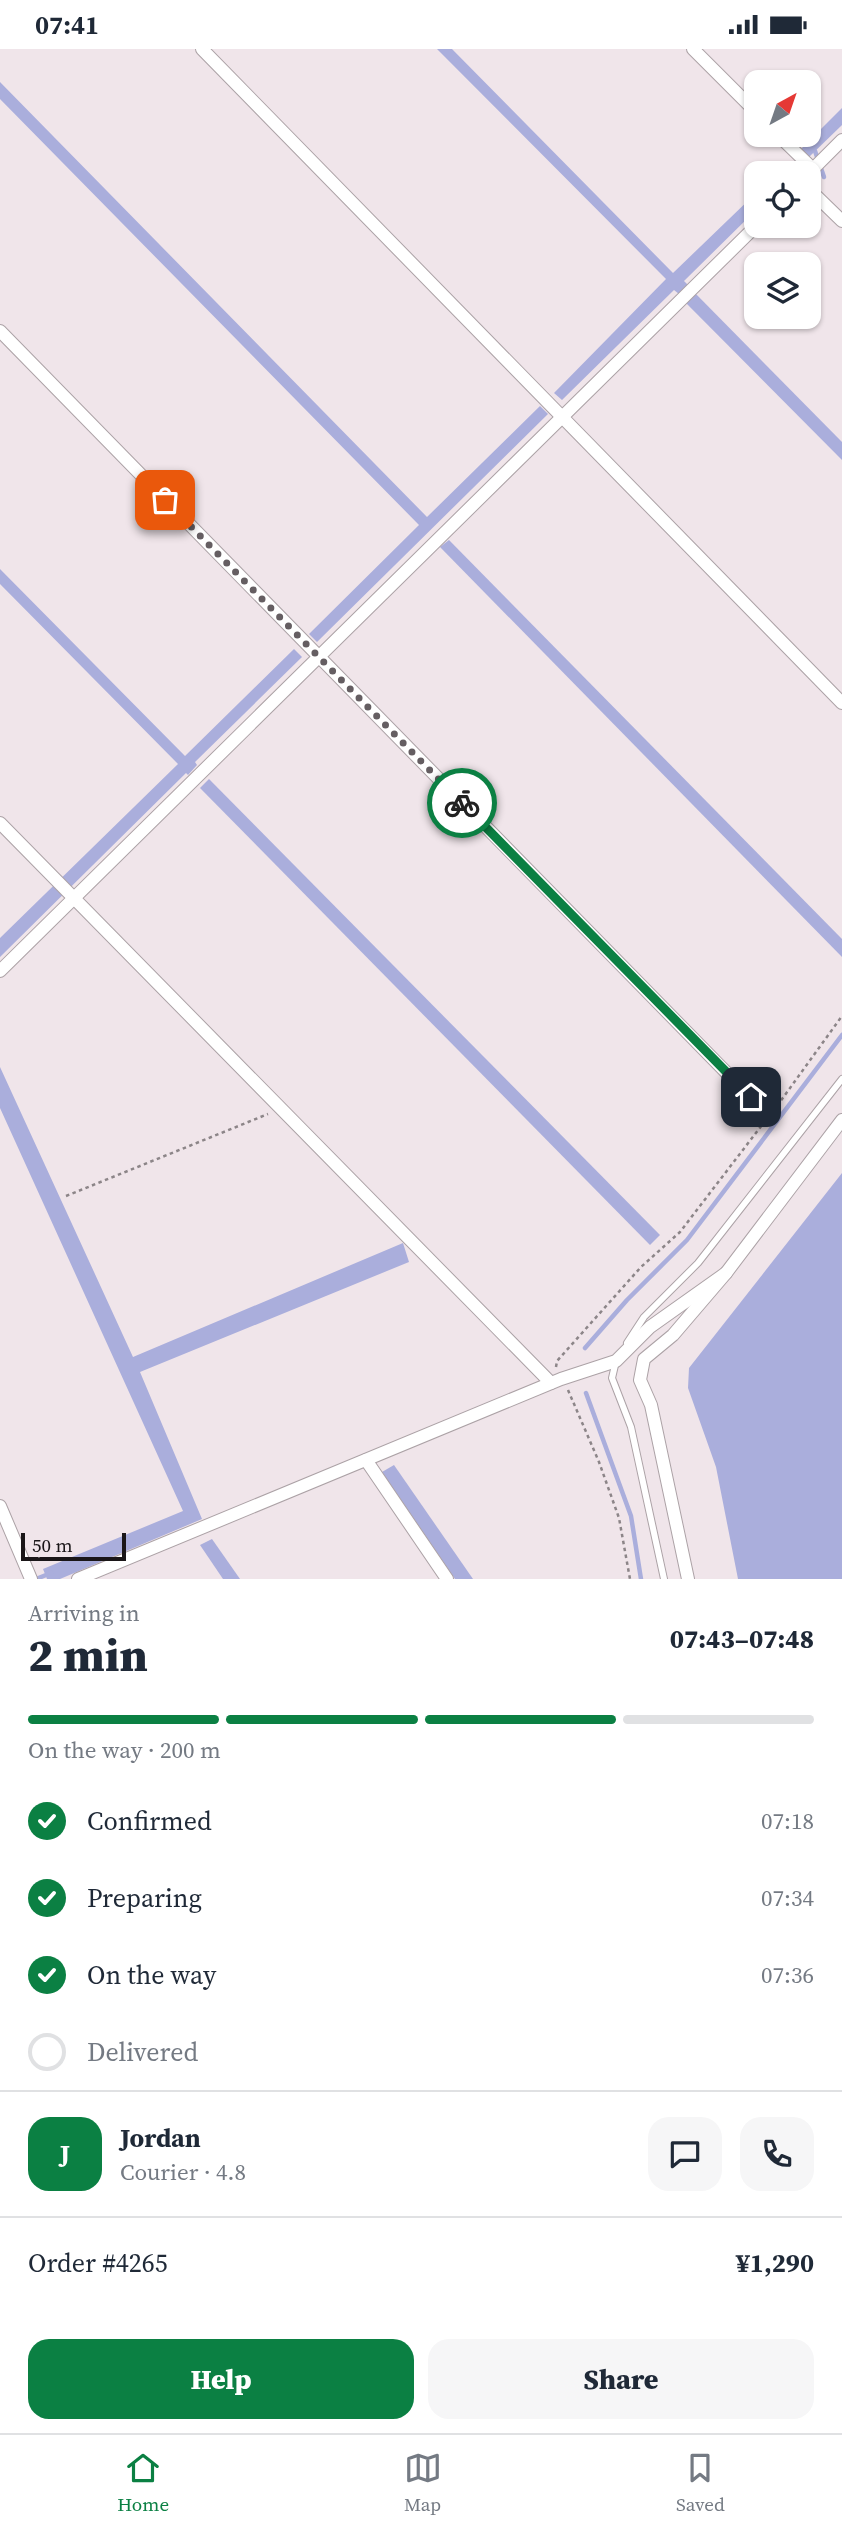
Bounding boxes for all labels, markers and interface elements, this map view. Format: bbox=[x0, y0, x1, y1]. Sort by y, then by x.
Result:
text: 07:41 bbox=[35, 7, 99, 43]
north arrow bbox=[744, 70, 821, 147]
map controls bbox=[744, 70, 821, 329]
button: locate bbox=[744, 161, 821, 238]
button: layers bbox=[744, 252, 821, 329]
pin bbox=[135, 470, 195, 530]
icon: bag bbox=[146, 481, 184, 519]
courier bbox=[427, 768, 497, 838]
icon: bike bbox=[443, 784, 481, 822]
pin bbox=[721, 1067, 781, 1127]
icon: home bbox=[732, 1078, 770, 1116]
scale bar bbox=[21, 1530, 126, 1562]
text: 50 m bbox=[32, 1532, 73, 1558]
text: Arriving in bbox=[28, 1597, 140, 1629]
text: 07:43–07:48 bbox=[670, 1621, 814, 1657]
text: 2 min bbox=[28, 1623, 148, 1686]
text: On the way · 200 m bbox=[28, 1734, 221, 1766]
icon: check bbox=[28, 1802, 66, 1840]
text: Confirmed bbox=[87, 1803, 212, 1839]
text: 07:18 bbox=[761, 1805, 814, 1837]
icon: check bbox=[28, 1879, 66, 1917]
text: Preparing bbox=[87, 1880, 202, 1916]
text: 07:34 bbox=[761, 1882, 814, 1914]
icon: check bbox=[28, 1956, 66, 1994]
text: On the way bbox=[87, 1957, 216, 1993]
text: 07:36 bbox=[761, 1959, 814, 1991]
text: Delivered bbox=[87, 2034, 198, 2070]
button: chat bbox=[648, 2117, 722, 2191]
button: phone bbox=[740, 2117, 814, 2191]
text: Jordan bbox=[120, 2120, 201, 2156]
text: J bbox=[60, 2136, 70, 2172]
text: Courier · 4.8 bbox=[120, 2156, 246, 2188]
text: Order #4265 bbox=[28, 2245, 168, 2281]
text: ¥1,290 bbox=[736, 2245, 814, 2281]
button: Help bbox=[28, 2339, 414, 2419]
button: Share bbox=[428, 2339, 814, 2419]
tab: Home bbox=[117, 2449, 169, 2517]
tab: Map bbox=[404, 2449, 442, 2517]
tab: Saved bbox=[676, 2449, 725, 2517]

